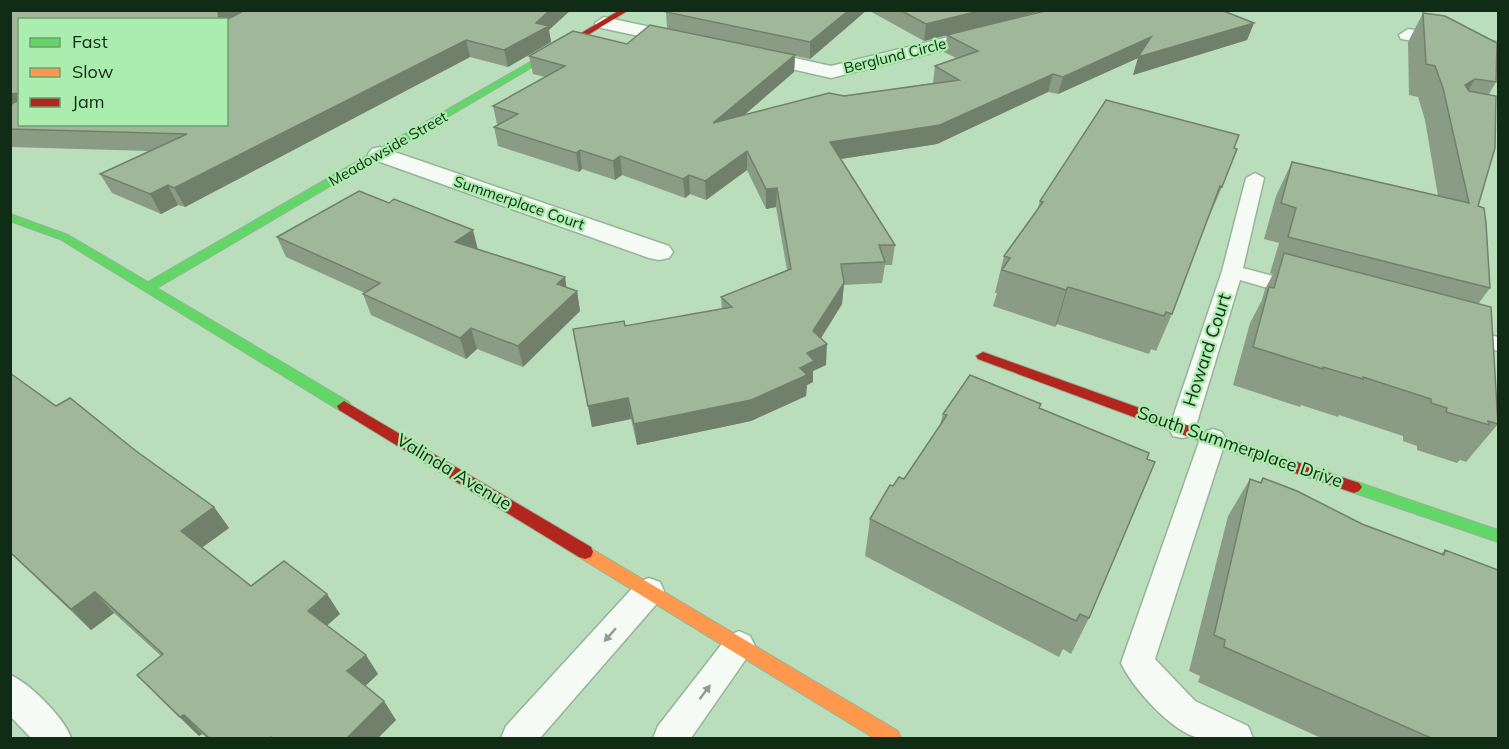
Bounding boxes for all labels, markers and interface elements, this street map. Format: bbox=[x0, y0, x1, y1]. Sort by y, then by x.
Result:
legend bbox=[18, 18, 228, 126]
text: Fast bbox=[72, 30, 108, 53]
street label: Berglund Circle bbox=[842, 34, 948, 77]
text: Slow bbox=[72, 60, 114, 83]
text: Jam bbox=[72, 90, 105, 113]
street label: Meadowside Street bbox=[325, 107, 450, 190]
street label: Summerplace Court bbox=[451, 171, 587, 234]
street label: Howard Court bbox=[1177, 290, 1236, 409]
street label: South Summerplace Drive bbox=[1135, 401, 1346, 492]
street label: Valinda Avenue bbox=[392, 428, 516, 515]
one-way arrow bbox=[604, 627, 617, 642]
one-way arrow bbox=[698, 685, 710, 700]

